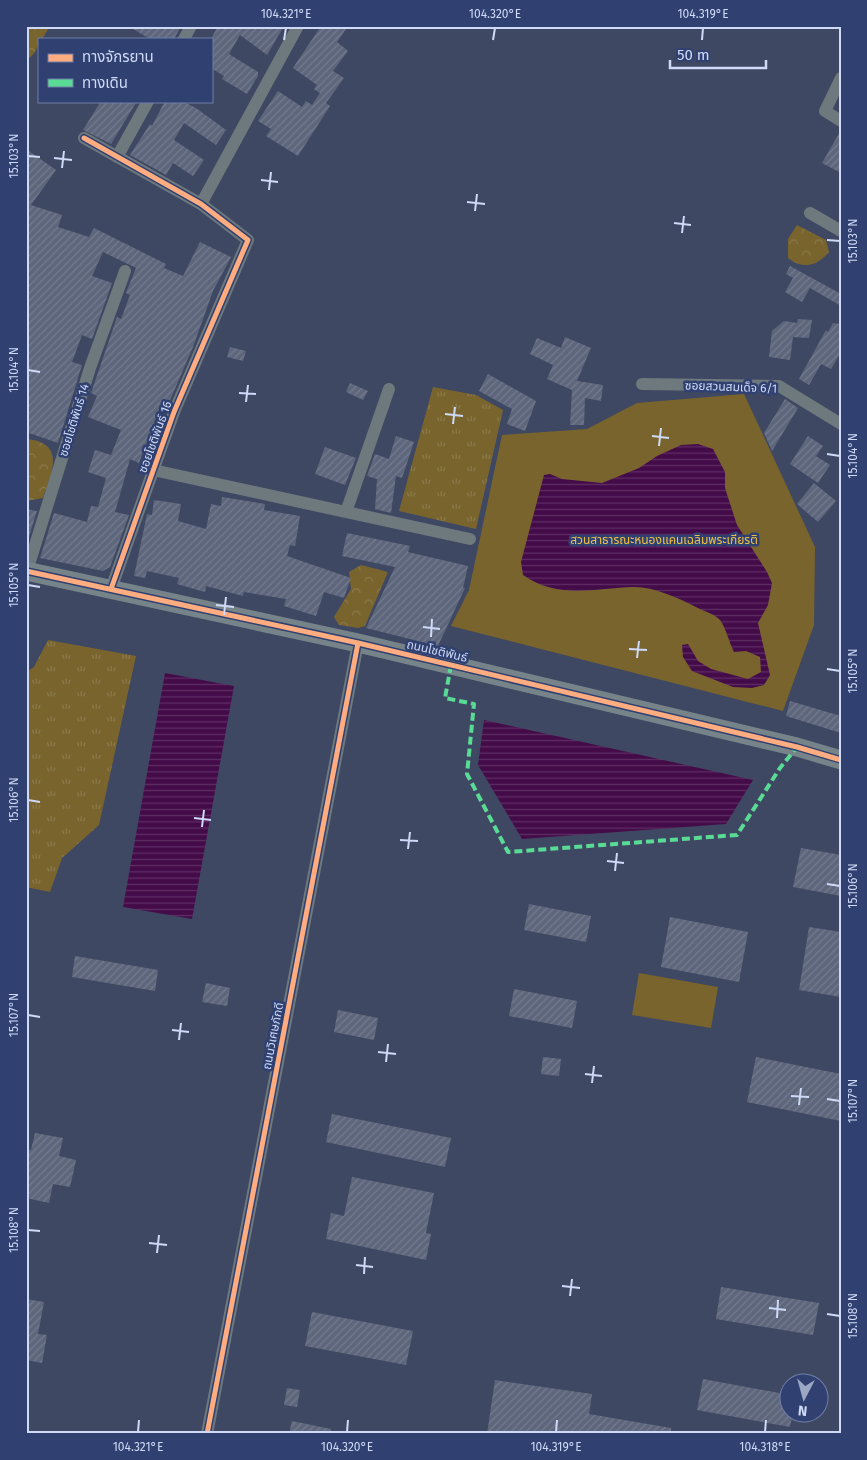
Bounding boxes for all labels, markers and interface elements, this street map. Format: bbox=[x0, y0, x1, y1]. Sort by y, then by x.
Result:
text: 104.321°E bbox=[261, 7, 311, 21]
text: 104.320°E bbox=[469, 7, 521, 21]
text: 104.319°E bbox=[677, 7, 729, 21]
legend bbox=[38, 38, 212, 102]
scale bar bbox=[670, 38, 766, 70]
text: 50 m bbox=[677, 46, 710, 64]
text: ทางจักรยาน bbox=[82, 48, 154, 66]
text: ทางเดิน bbox=[82, 74, 128, 92]
text: 15.103°N bbox=[7, 133, 21, 179]
text: 15.103°N bbox=[846, 218, 860, 264]
text: 15.104°N bbox=[7, 347, 21, 393]
street label: ซอยสวนสมเด็จ 6/1 bbox=[685, 378, 777, 396]
street label: ซอยโชติพันธ์ 14 bbox=[56, 381, 92, 458]
street label: ซอยโชติพันธ์ 16 bbox=[136, 399, 174, 475]
text: 15.104°N bbox=[846, 433, 860, 479]
park label: สวนสาธารณะหนองแคนเฉลิมพระเกียรติ bbox=[570, 533, 758, 547]
text: 15.105°N bbox=[7, 562, 21, 608]
street label: ถนนโชติพันธ์ bbox=[405, 637, 469, 665]
text: 15.105°N bbox=[846, 648, 860, 694]
text: 15.106°N bbox=[7, 777, 21, 823]
text: 15.106°N bbox=[846, 863, 860, 909]
text: 15.107°N bbox=[7, 993, 21, 1037]
street label: ถนนวิเศษภักดี bbox=[260, 1001, 286, 1071]
text: 15.107°N bbox=[846, 1079, 860, 1123]
text: 15.108°N bbox=[7, 1207, 21, 1253]
text: 15.108°N bbox=[846, 1293, 860, 1339]
north arrow bbox=[780, 1372, 830, 1422]
text: N bbox=[797, 1401, 808, 1419]
text: 104.321°E bbox=[113, 1440, 163, 1454]
text: 104.320°E bbox=[321, 1440, 373, 1454]
text: 104.319°E bbox=[530, 1440, 582, 1454]
text: 104.318°E bbox=[739, 1440, 791, 1454]

